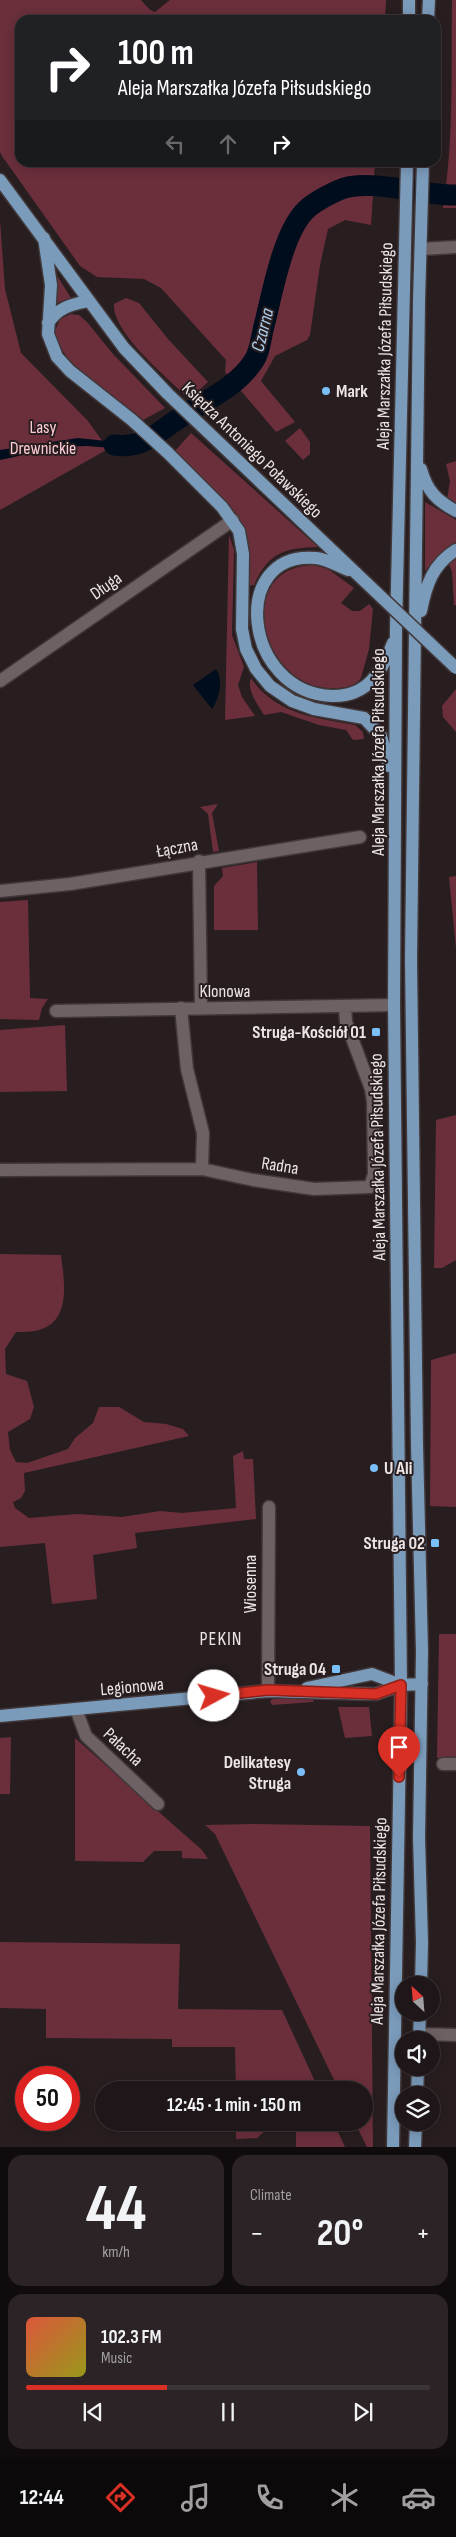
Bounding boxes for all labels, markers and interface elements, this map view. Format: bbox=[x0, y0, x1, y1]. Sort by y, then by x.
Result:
text: 100 m bbox=[118, 32, 194, 75]
icon: right bbox=[35, 35, 100, 100]
text: Aleja Marszałka Józefa Piłsudskiego bbox=[118, 75, 371, 102]
icon: left bbox=[161, 130, 189, 158]
icon: ahead bbox=[214, 130, 242, 158]
icon: right bbox=[267, 130, 295, 158]
street label: Aleja Marszałka Józefa Piłsudskiego bbox=[373, 242, 397, 451]
water label: Czarna bbox=[247, 306, 280, 354]
street label: Księdza Antoniego Poławskiego bbox=[177, 377, 327, 523]
place label: Mark bbox=[336, 381, 368, 402]
marker: Mark bbox=[320, 385, 332, 397]
park label: Lasy Drewnickie bbox=[10, 417, 76, 459]
street label: Długa bbox=[86, 568, 126, 604]
street label: Aleja Marszałka Józefa Piłsudskiego bbox=[368, 648, 389, 857]
street label: Łączna bbox=[154, 834, 199, 862]
street label: Klonowa bbox=[200, 981, 251, 1002]
place label: Struga-Kościół 01 bbox=[252, 1022, 366, 1043]
marker: Struga-Kościół 01 bbox=[370, 1026, 382, 1038]
street label: Aleja Marszałka Józefa Piłsudskiego bbox=[366, 1053, 390, 1262]
street label: Radna bbox=[260, 1153, 300, 1179]
place label: U Ali bbox=[384, 1458, 412, 1479]
marker: U Ali bbox=[368, 1462, 380, 1474]
place label: Struga 02 bbox=[363, 1533, 425, 1554]
marker: Struga 02 bbox=[429, 1537, 441, 1549]
street label: Wiosenna bbox=[240, 1555, 261, 1613]
district label: PEKIN bbox=[200, 1628, 242, 1651]
place label: Struga 04 bbox=[264, 1659, 327, 1680]
marker: Struga 04 bbox=[330, 1663, 342, 1675]
position arrow bbox=[187, 1669, 239, 1721]
street label: Legionowa bbox=[99, 1674, 165, 1700]
street label: Pałacha bbox=[99, 1723, 147, 1771]
pin bbox=[378, 1726, 420, 1777]
icon: arrive bbox=[385, 1733, 413, 1761]
place label: Delikatesy Struga bbox=[224, 1752, 292, 1794]
marker: Delikatesy Struga bbox=[295, 1766, 307, 1778]
street label: Aleja Marszałka Józefa Piłsudskiego bbox=[367, 1817, 391, 2026]
north arrow bbox=[395, 1976, 440, 2021]
map controls bbox=[395, 1976, 440, 2131]
button: sound bbox=[395, 2031, 440, 2076]
speed limit sign: 50 bbox=[15, 2066, 80, 2131]
button: layers bbox=[395, 2086, 440, 2131]
text: 12:45 · 1 min · 150 m bbox=[167, 2094, 301, 2117]
text: 44 bbox=[86, 2171, 146, 2249]
text: Climate bbox=[250, 2186, 292, 2205]
text: 20° bbox=[317, 2211, 363, 2256]
text: − bbox=[250, 2217, 264, 2250]
text: + bbox=[416, 2217, 430, 2250]
text: km/h bbox=[102, 2243, 130, 2262]
text: 102.3 FM bbox=[101, 2326, 162, 2349]
text: Music bbox=[101, 2349, 132, 2368]
icon: previous bbox=[79, 2398, 107, 2426]
icon: pause bbox=[214, 2398, 242, 2426]
icon: next bbox=[349, 2398, 377, 2426]
icon: directions bbox=[103, 2480, 138, 2515]
icon: music bbox=[178, 2480, 213, 2515]
icon: phone bbox=[252, 2480, 287, 2515]
icon: climate bbox=[327, 2480, 362, 2515]
icon: car bbox=[401, 2480, 436, 2515]
text: 12:44 bbox=[20, 2484, 64, 2511]

